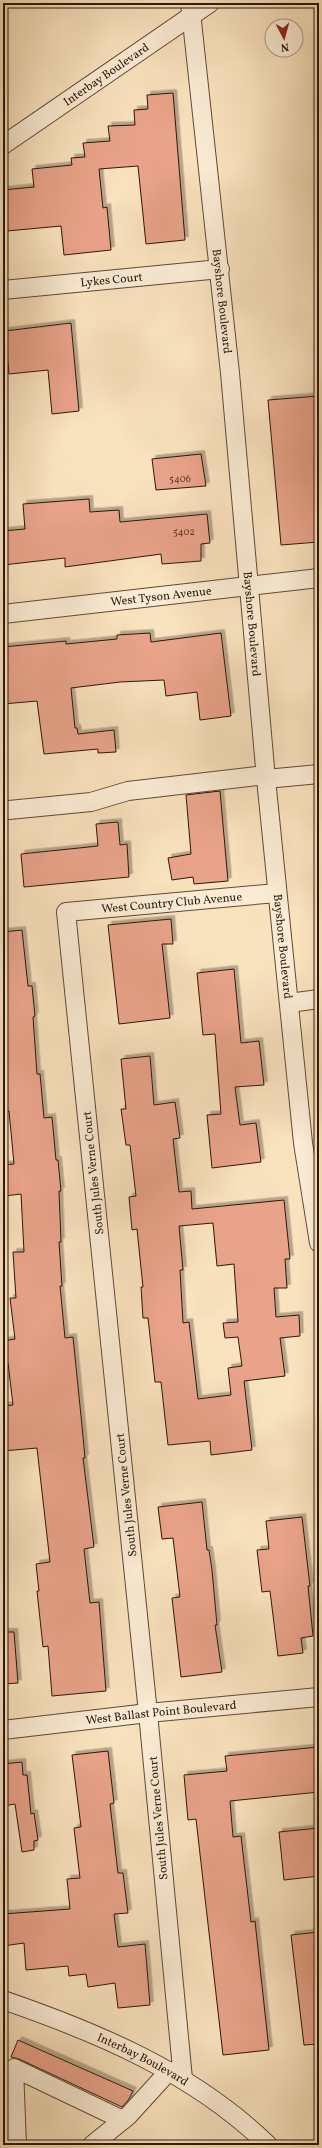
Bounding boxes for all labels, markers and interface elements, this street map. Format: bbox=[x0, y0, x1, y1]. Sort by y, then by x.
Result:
north arrow bbox=[264, 18, 304, 58]
text: N bbox=[280, 39, 290, 54]
street label: Interbay Boulevard bbox=[60, 40, 153, 110]
street label: Bayshore Boulevard bbox=[208, 248, 235, 355]
street label: Lykes Court bbox=[80, 270, 143, 291]
house number: 5406 bbox=[169, 472, 191, 486]
house number: 5402 bbox=[173, 525, 195, 539]
street label: Bayshore Boulevard bbox=[239, 571, 264, 677]
street label: West Tyson Avenue bbox=[110, 583, 213, 611]
street label: West Country Club Avenue bbox=[101, 889, 243, 918]
street label: Bayshore Boulevard bbox=[269, 893, 295, 1000]
street label: South Jules Verne Court bbox=[80, 1110, 108, 1235]
street label: South Jules Verne Court bbox=[113, 1432, 141, 1557]
street label: West Ballast Point Boulevard bbox=[85, 1698, 237, 1729]
street label: South Jules Verne Court bbox=[146, 1755, 172, 1880]
street label: Interbay Boulevard bbox=[94, 2030, 191, 2090]

